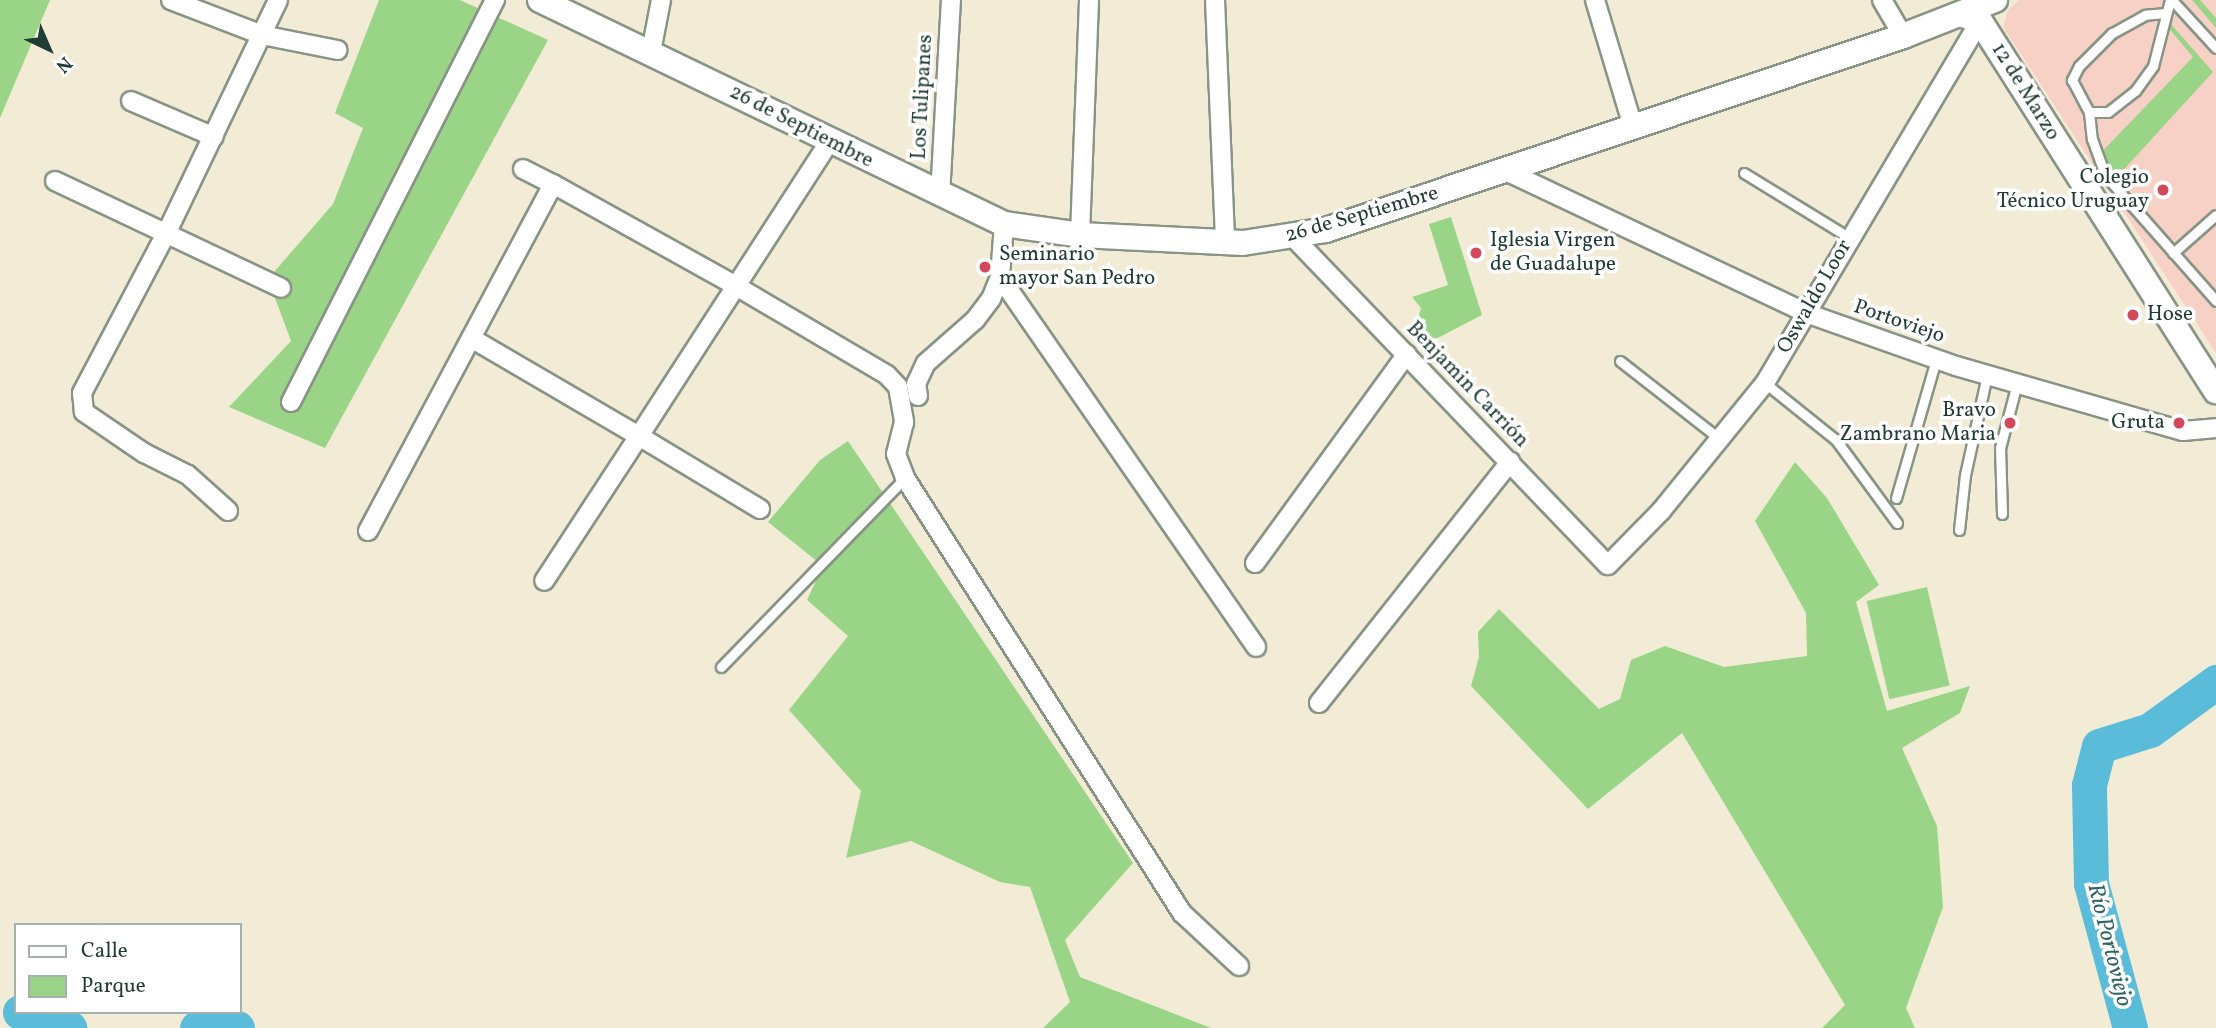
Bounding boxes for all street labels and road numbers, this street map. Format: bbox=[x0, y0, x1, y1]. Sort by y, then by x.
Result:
street label: Los Tulipanes bbox=[907, 34, 939, 160]
street label: 12 de Marzo bbox=[1985, 39, 2065, 145]
street label: 26 de Septiembre bbox=[725, 80, 877, 174]
street label: 26 de Septiembre bbox=[1283, 181, 1441, 249]
street label: Oswaldo Loor bbox=[1772, 236, 1858, 358]
street label: Portoviejo bbox=[1850, 295, 1948, 349]
street label: Benjamin Carrión bbox=[1400, 317, 1534, 453]

